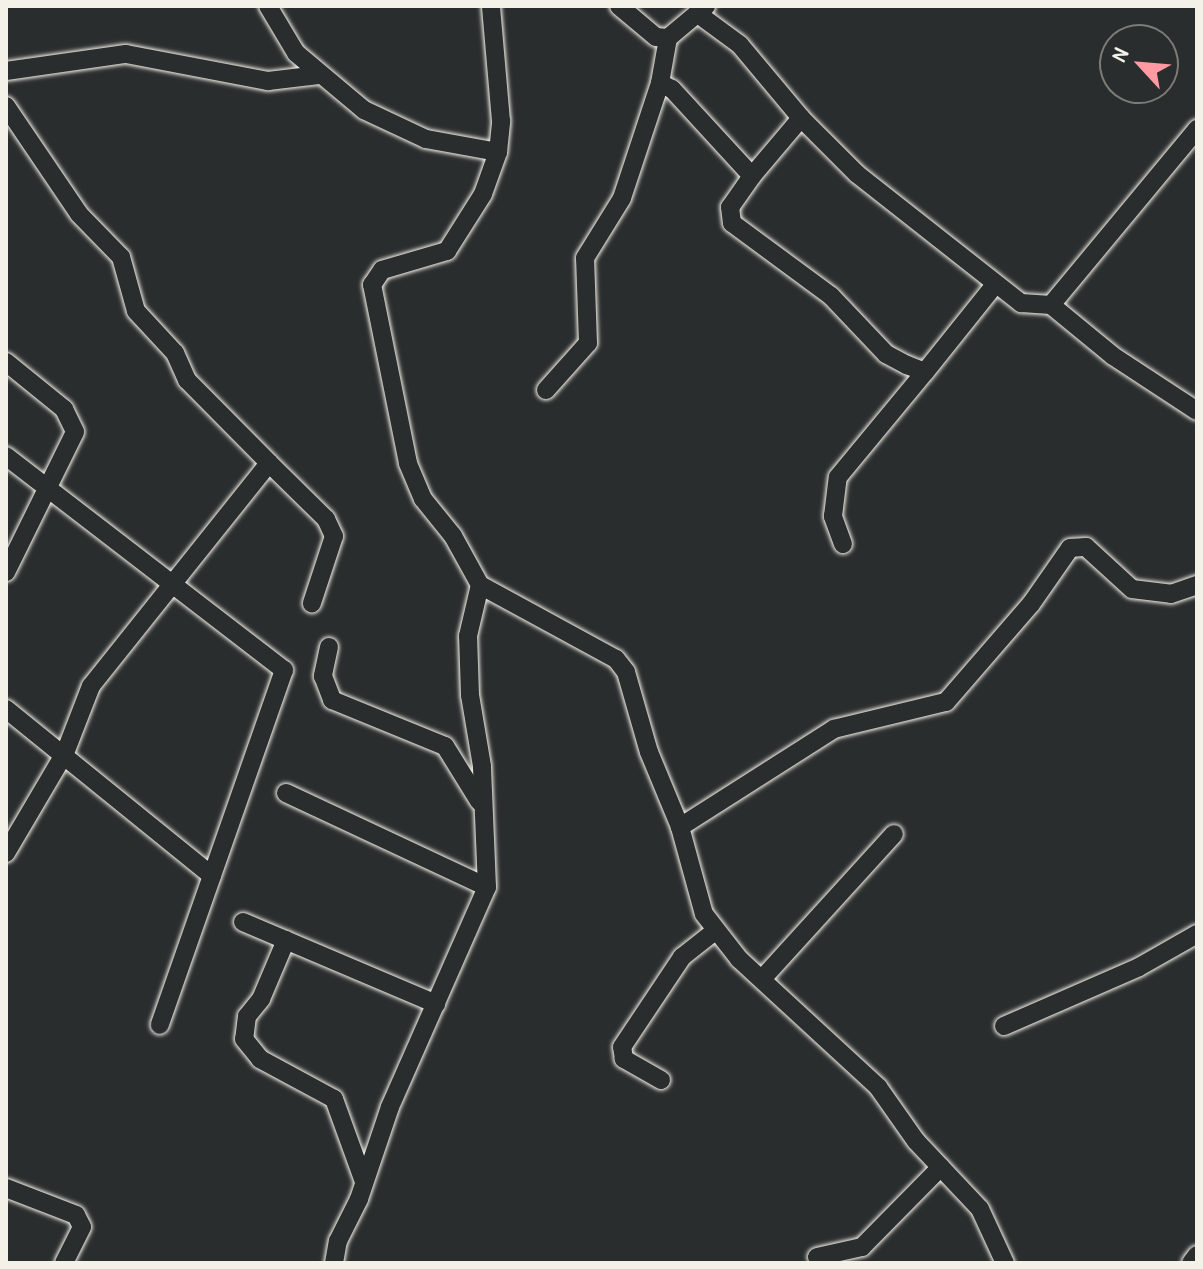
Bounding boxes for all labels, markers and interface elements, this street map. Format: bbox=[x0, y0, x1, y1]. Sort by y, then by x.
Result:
north arrow bbox=[1099, 24, 1179, 104]
text: N bbox=[1103, 43, 1135, 66]

